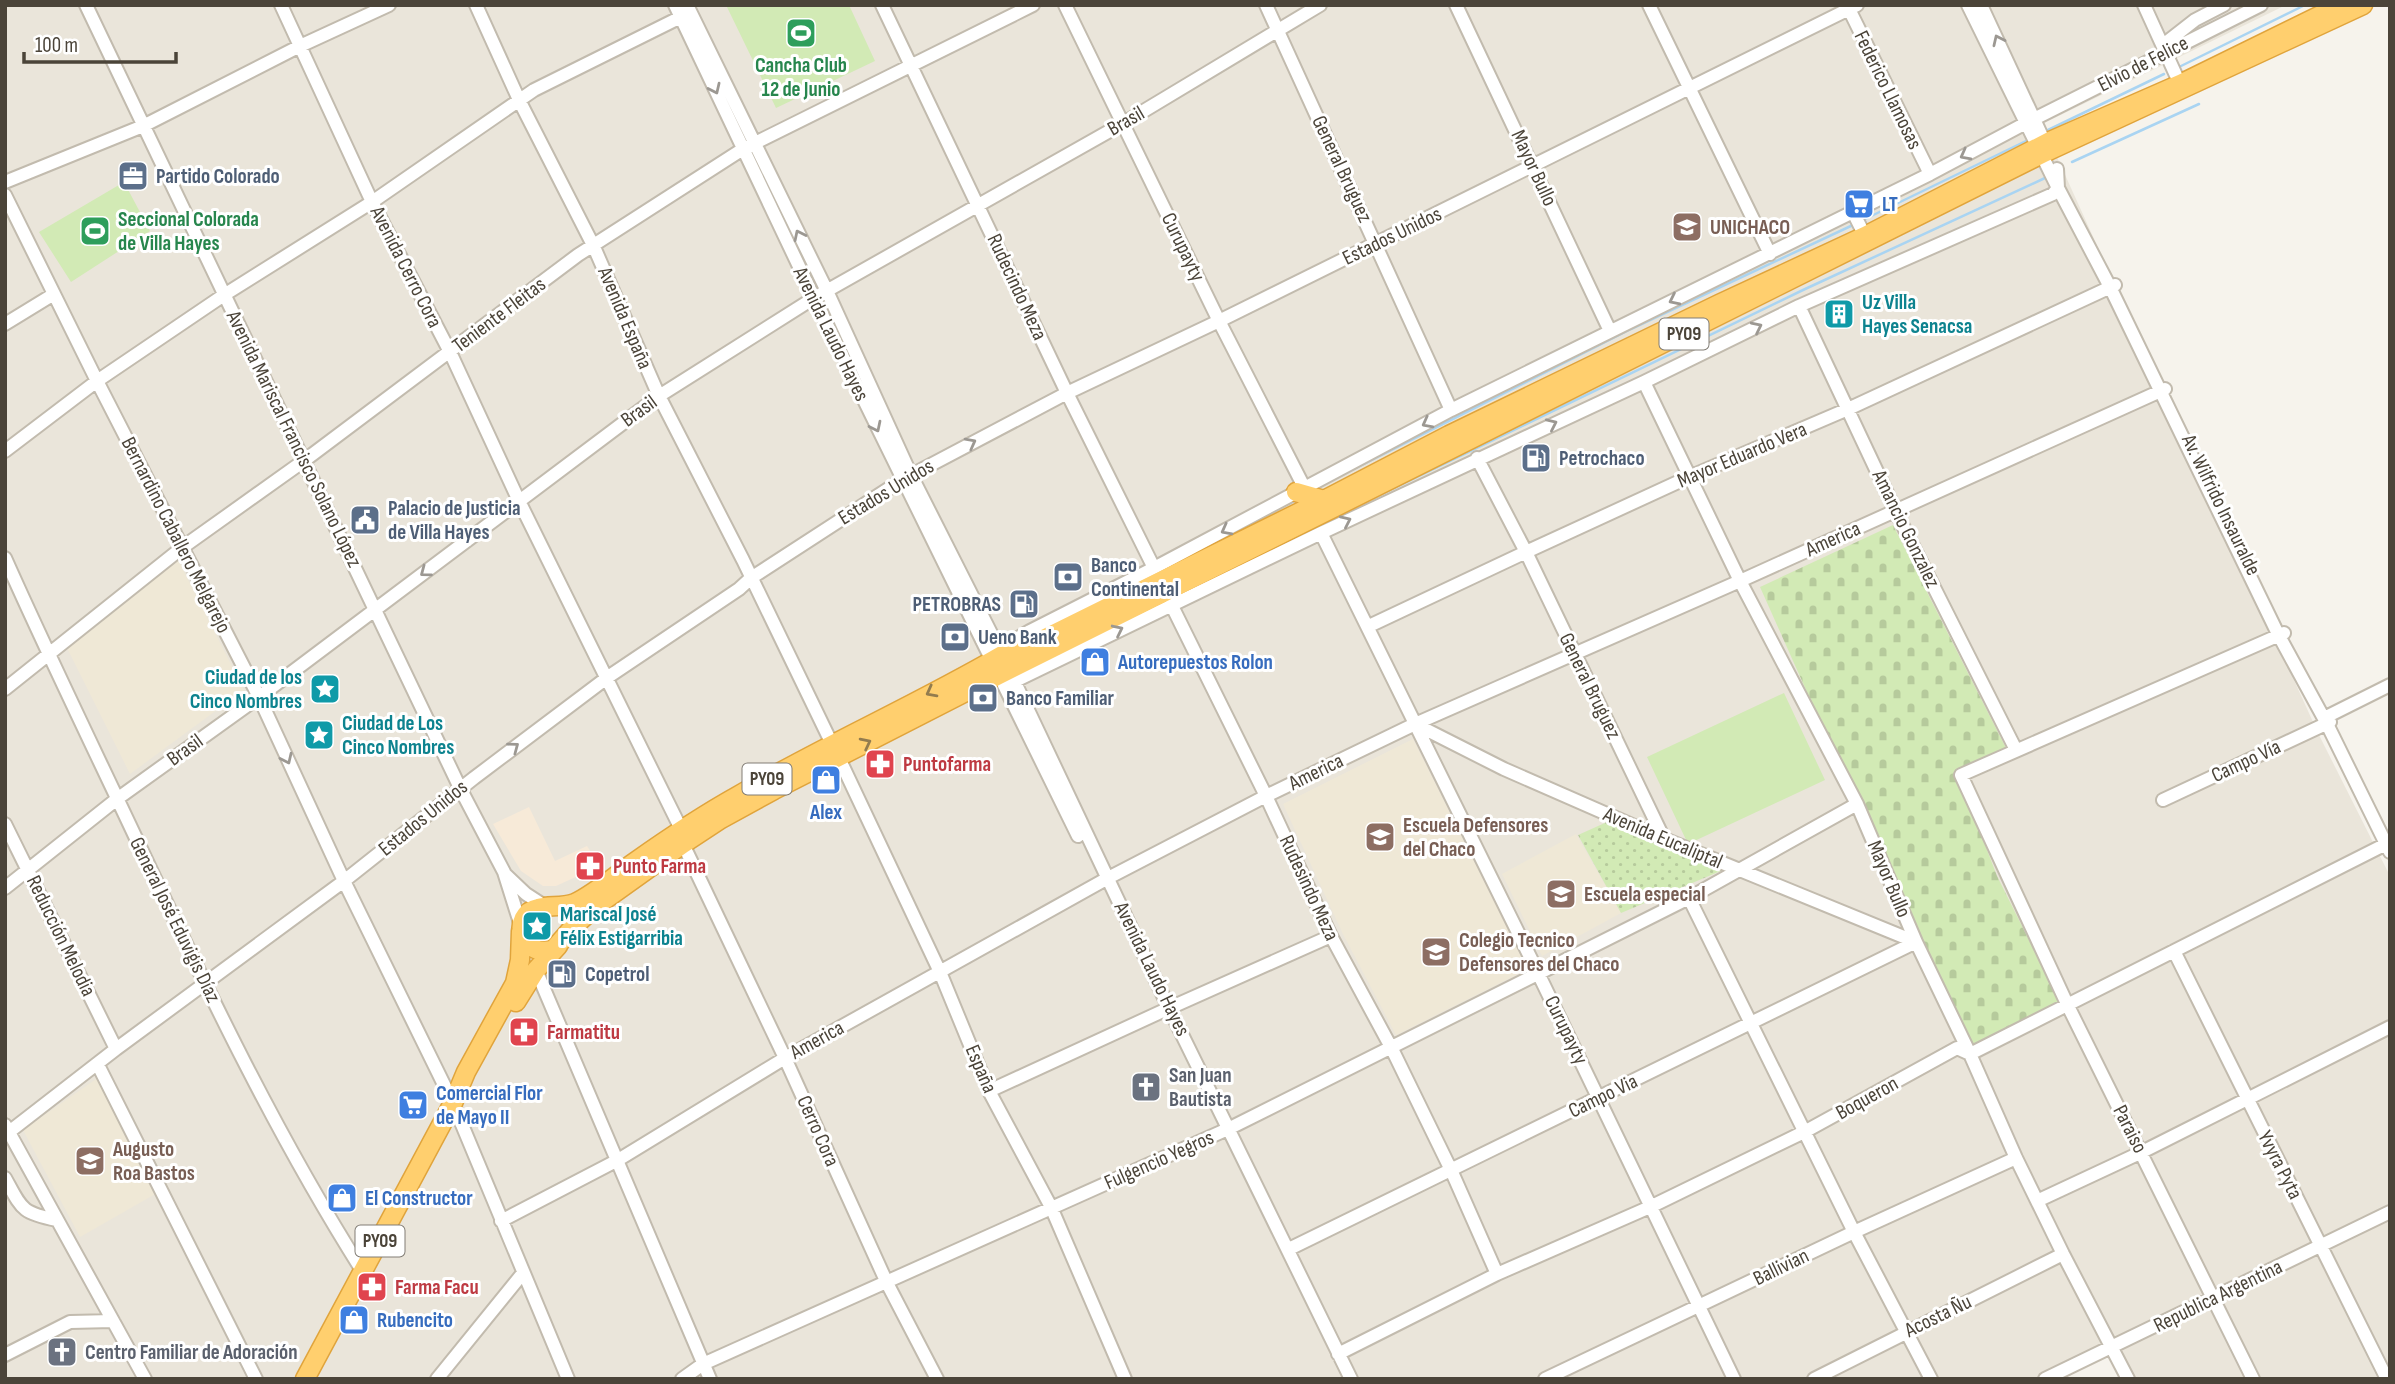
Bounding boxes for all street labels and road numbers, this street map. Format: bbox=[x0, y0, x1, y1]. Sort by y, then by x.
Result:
street label: Federico Llamosas bbox=[1849, 27, 1927, 153]
street label: Elvio de Felice bbox=[2094, 31, 2192, 97]
street label: Brasil bbox=[1103, 101, 1149, 141]
street label: General Bruguez bbox=[1306, 112, 1378, 227]
street label: Mayor Bullo bbox=[1506, 126, 1562, 210]
street label: Avenida Cerro Cora bbox=[364, 201, 447, 332]
street label: Estados Unidos bbox=[1338, 201, 1446, 271]
street label: Curupayty bbox=[1156, 209, 1210, 285]
street label: Rudecindo Meza bbox=[982, 230, 1052, 344]
street label: Avenida España bbox=[592, 262, 658, 373]
street label: Avenida Laudo Hayes bbox=[787, 262, 874, 405]
street label: Teniente Fleitas bbox=[447, 272, 551, 358]
street label: Avenida Mariscal Francisco Solano López bbox=[220, 306, 367, 572]
road number: PY09 bbox=[1660, 318, 1708, 350]
street label: Brasil bbox=[616, 390, 662, 432]
street label: Mayor Eduardo Vera bbox=[1674, 417, 1810, 493]
street label: Av. Wilfrido Insauralde bbox=[2176, 430, 2266, 580]
street label: Bernardino Caballero Melgarejo bbox=[116, 433, 236, 637]
street label: Estados Unidos bbox=[834, 454, 938, 530]
street label: Amancio Gonzalez bbox=[1866, 465, 1945, 592]
street label: America bbox=[1801, 516, 1864, 563]
street label: General Bruguez bbox=[1554, 629, 1627, 743]
street label: Brasil bbox=[162, 729, 208, 771]
street label: Campo Vía bbox=[2207, 734, 2285, 788]
street label: America bbox=[1284, 748, 1347, 796]
road number: PY09 bbox=[742, 764, 792, 794]
street label: Estados Unidos bbox=[373, 775, 473, 861]
street label: Avenida Eucaliptal bbox=[1599, 801, 1726, 874]
street label: Rudesindo Meza bbox=[1274, 831, 1344, 945]
street label: General José Eduvigis Díaz bbox=[124, 833, 226, 1007]
street label: Mayor Bullo bbox=[1862, 837, 1916, 921]
street label: Reducción Melodia bbox=[21, 871, 101, 1001]
street label: Avenida Laudo Hayes bbox=[1108, 897, 1195, 1040]
street label: Curupayty bbox=[1539, 992, 1593, 1068]
street label: America bbox=[785, 1015, 848, 1065]
street label: España bbox=[960, 1041, 1002, 1097]
street label: Campo Via bbox=[1564, 1069, 1642, 1123]
street label: Boqueron bbox=[1831, 1071, 1903, 1125]
street label: Cerro Cora bbox=[791, 1092, 845, 1170]
street label: Paraiso bbox=[2107, 1101, 2153, 1157]
street label: Fulgencio Yegros bbox=[1100, 1125, 1218, 1195]
street label: Yvyra Pyta bbox=[2252, 1127, 2308, 1203]
road number: PY09 bbox=[356, 1226, 404, 1256]
street label: Ballivian bbox=[1749, 1243, 1813, 1291]
street label: Republica Argentina bbox=[2150, 1254, 2286, 1338]
street label: Acosta Ñu bbox=[1900, 1289, 1975, 1343]

